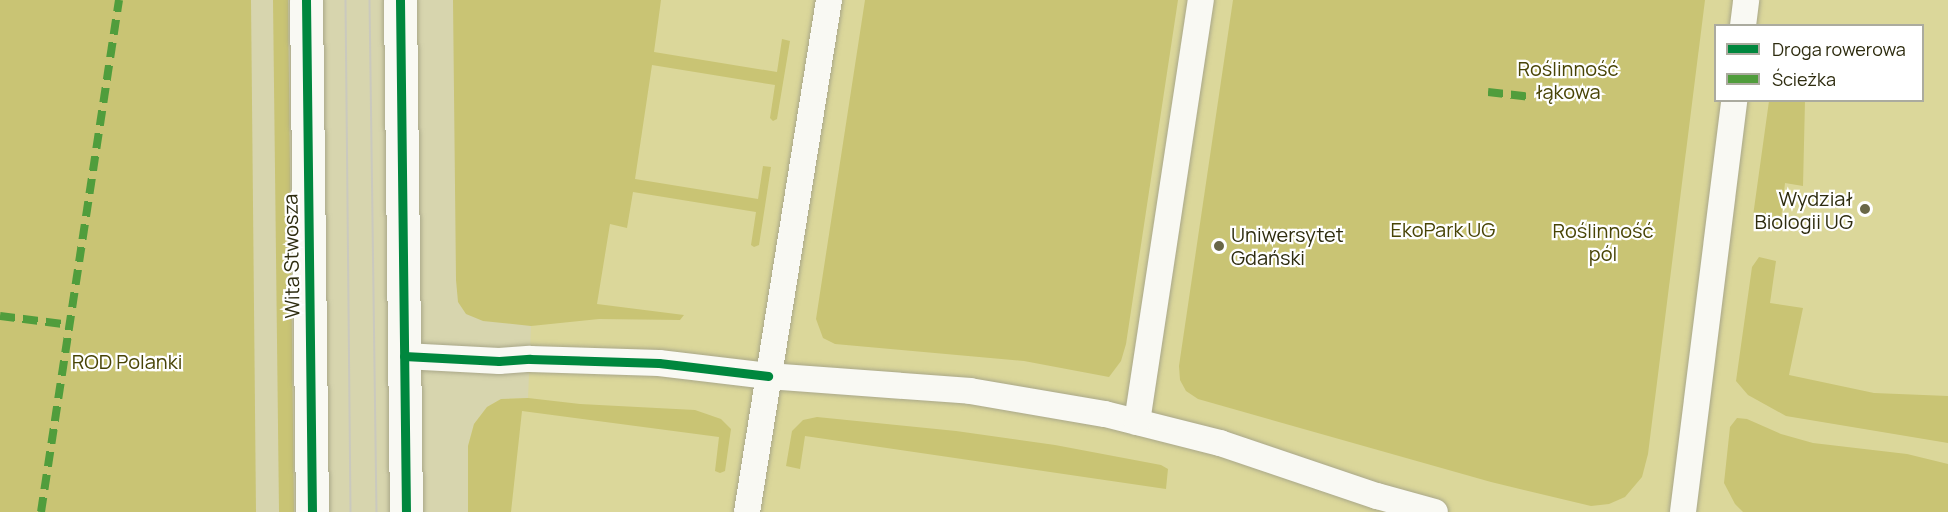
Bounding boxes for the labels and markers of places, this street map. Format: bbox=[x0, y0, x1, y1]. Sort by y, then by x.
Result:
place label: Wydział Biologii UG bbox=[1754, 186, 1853, 233]
marker: Wydział Biologii UG bbox=[1858, 202, 1872, 216]
place label: Uniwersytet Gdański bbox=[1231, 222, 1344, 269]
marker: Uniwersytet Gdański bbox=[1212, 239, 1226, 253]

